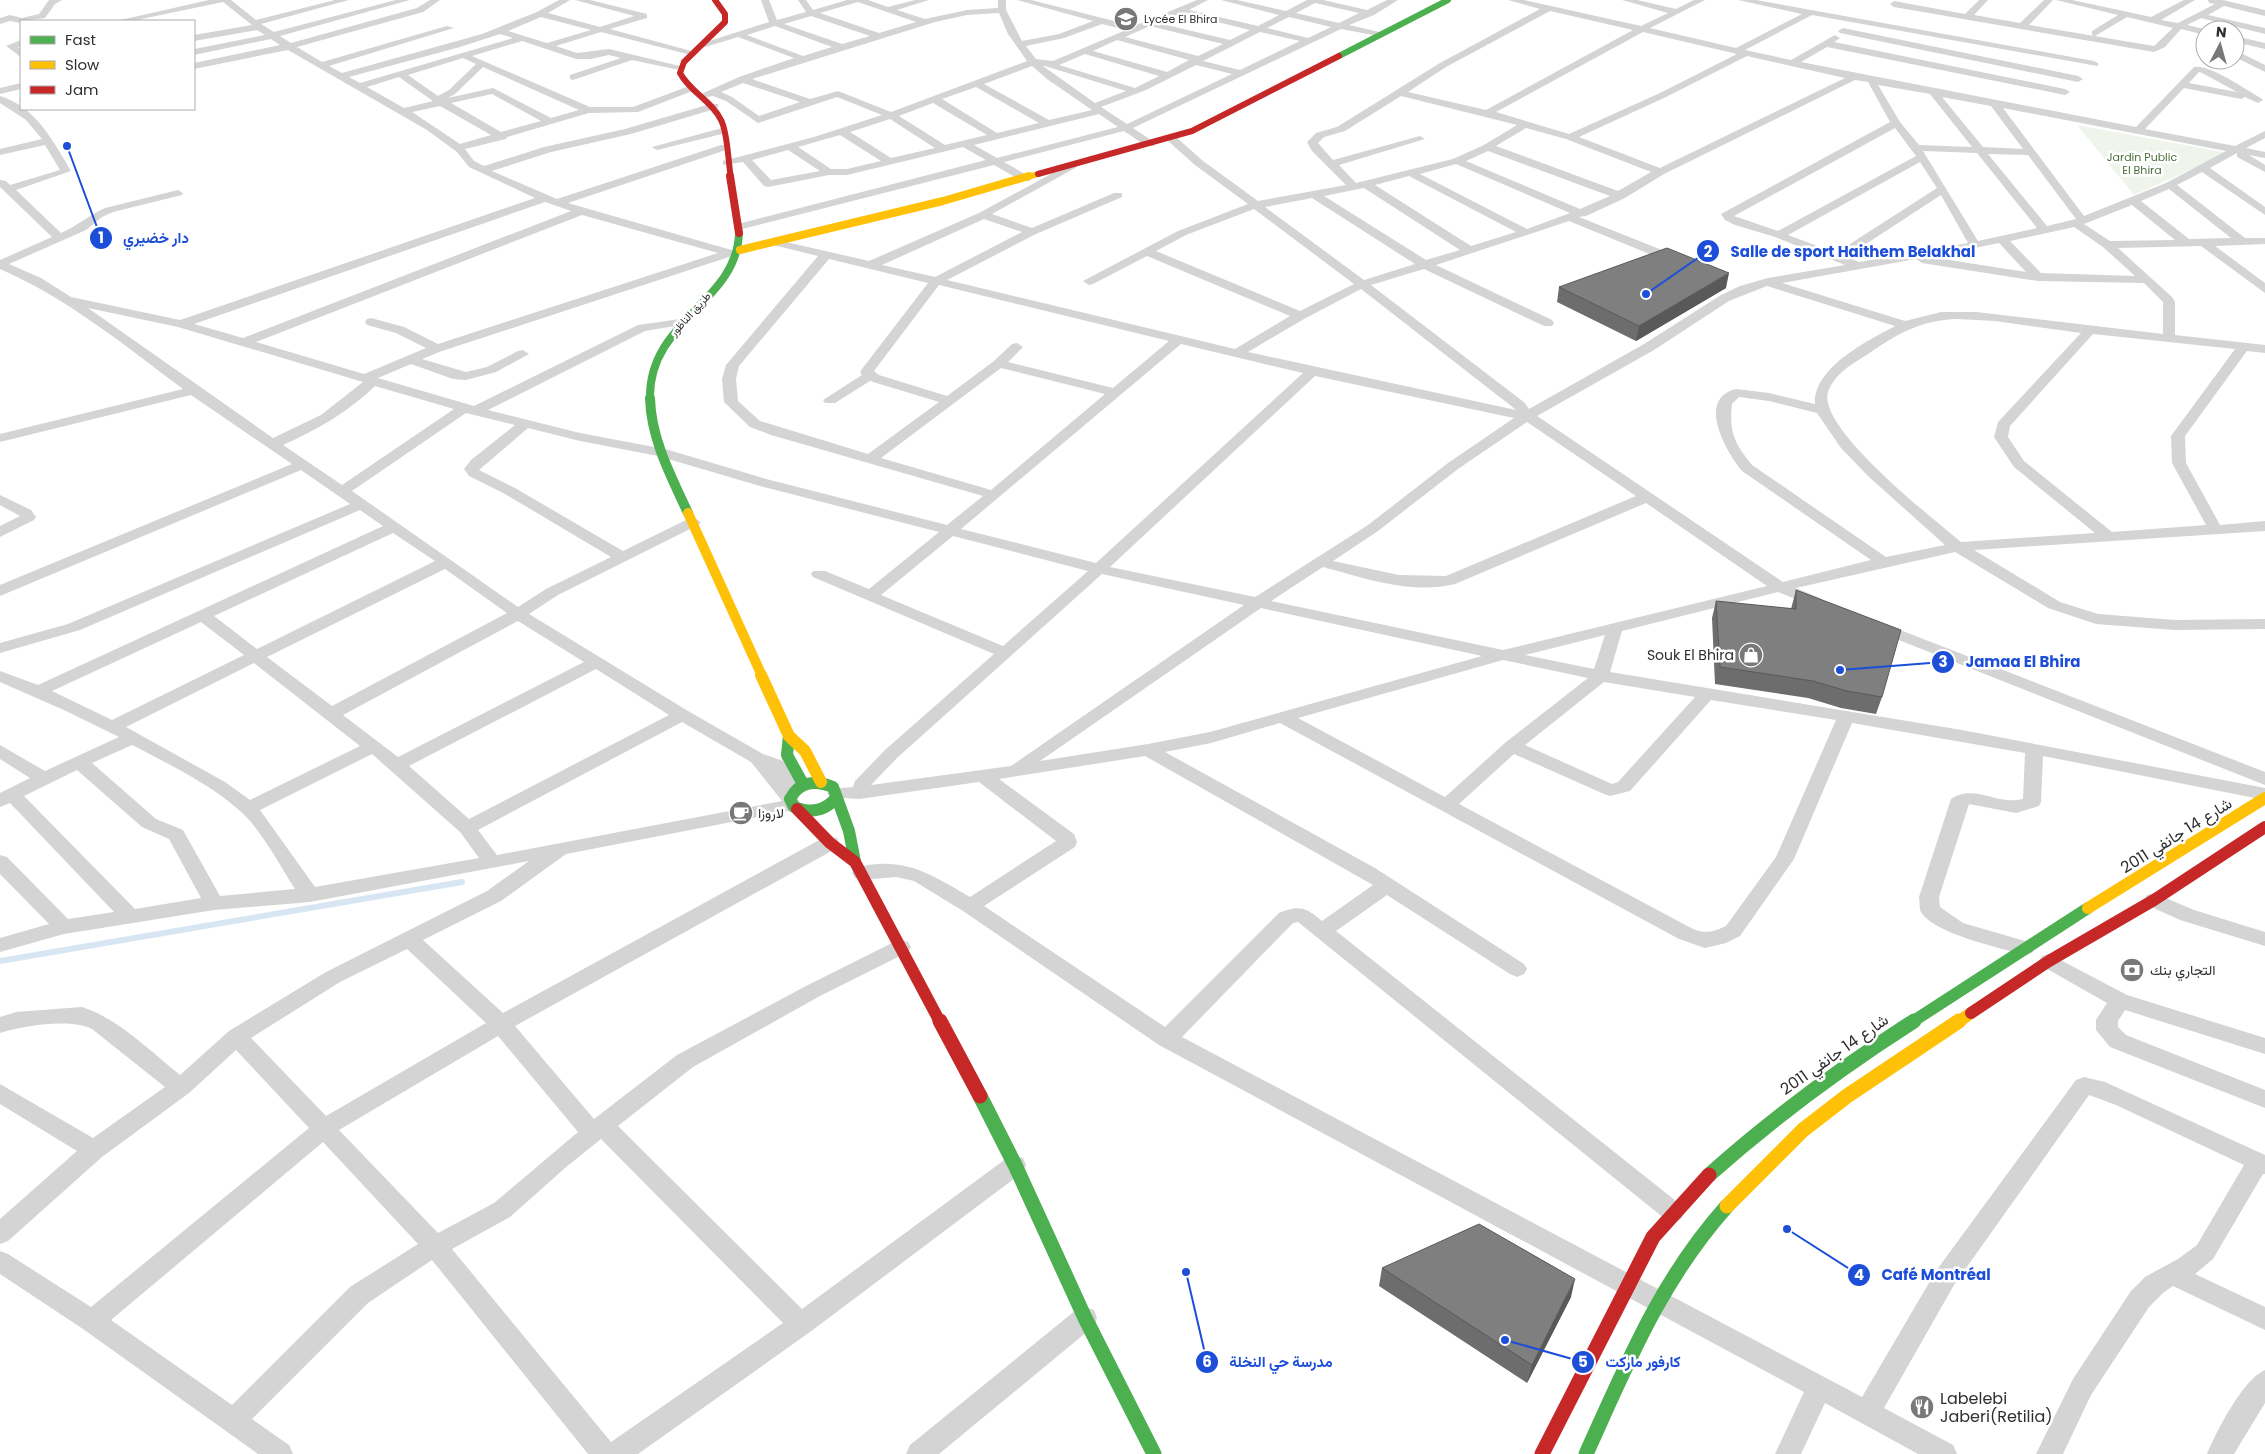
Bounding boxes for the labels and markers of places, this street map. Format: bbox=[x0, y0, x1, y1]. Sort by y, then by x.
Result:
school or university icon: Lycée El Bhira bbox=[1113, 6, 1139, 32]
place label: Lycée El Bhira bbox=[1144, 11, 1218, 27]
callout: دار خضيري bbox=[88, 223, 199, 253]
callout: Salle de sport Haithem Belakhal bbox=[1696, 236, 1986, 266]
shop icon: Souk El Bhira bbox=[1738, 642, 1764, 668]
place label: Souk El Bhira bbox=[1647, 645, 1734, 665]
callout: Jamaa El Bhira bbox=[1930, 647, 2091, 677]
cafe icon: لاروزا bbox=[728, 800, 754, 826]
place label: لاروزا bbox=[758, 803, 784, 823]
bank icon: التجاري بنك bbox=[2119, 957, 2145, 983]
place label: التجاري بنك bbox=[2150, 960, 2216, 982]
callout: Café Montréal bbox=[1847, 1260, 2001, 1290]
callout: مدرسة حي النخلة bbox=[1194, 1347, 1343, 1377]
callout: كارفور ماركت bbox=[1570, 1347, 1690, 1377]
place label: Labelebi Jaberi(Retilia) bbox=[1940, 1387, 2053, 1428]
restaurant icon: Labelebi Jaberi(Retilia) bbox=[1909, 1394, 1935, 1420]

